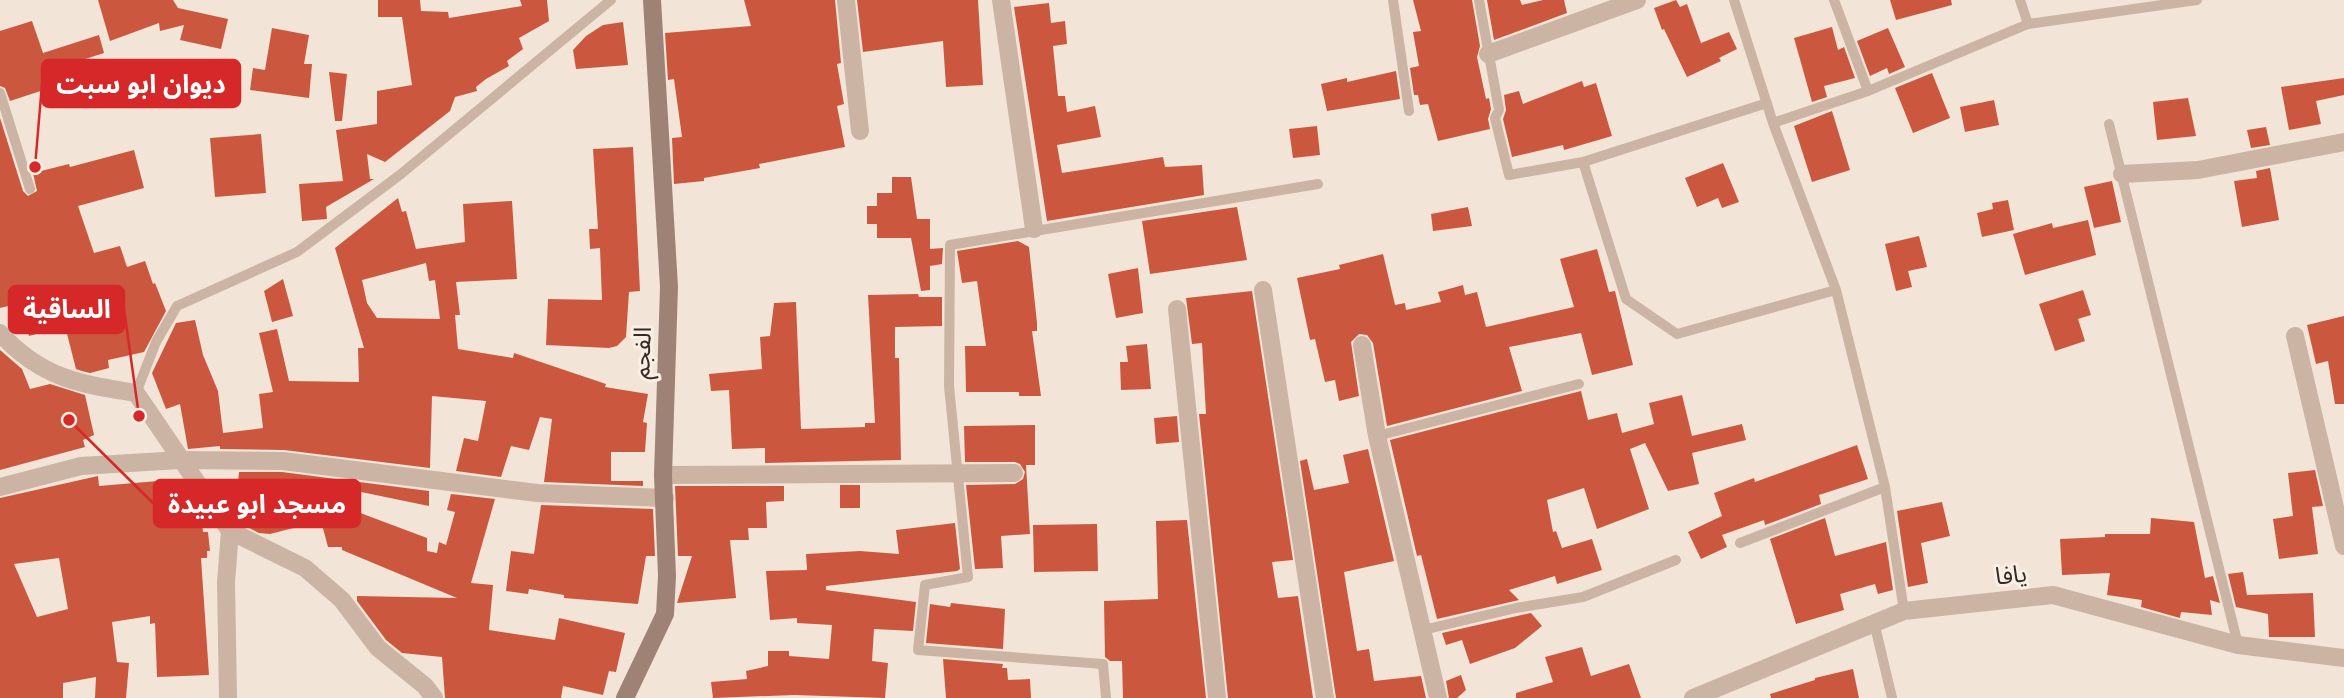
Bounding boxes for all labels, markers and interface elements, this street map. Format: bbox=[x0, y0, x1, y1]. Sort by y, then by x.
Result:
callout: ديوان ابو سبت bbox=[42, 60, 240, 107]
text: ديوان ابو سبت bbox=[56, 69, 226, 100]
callout: الساقية bbox=[9, 286, 124, 333]
text: الساقية bbox=[23, 294, 111, 325]
street label: الفجم bbox=[627, 326, 660, 380]
callout: مسجد ابو عبيدة bbox=[154, 480, 360, 527]
text: مسجد ابو عبيدة bbox=[168, 489, 346, 520]
street label: يافا bbox=[1994, 559, 2028, 592]

